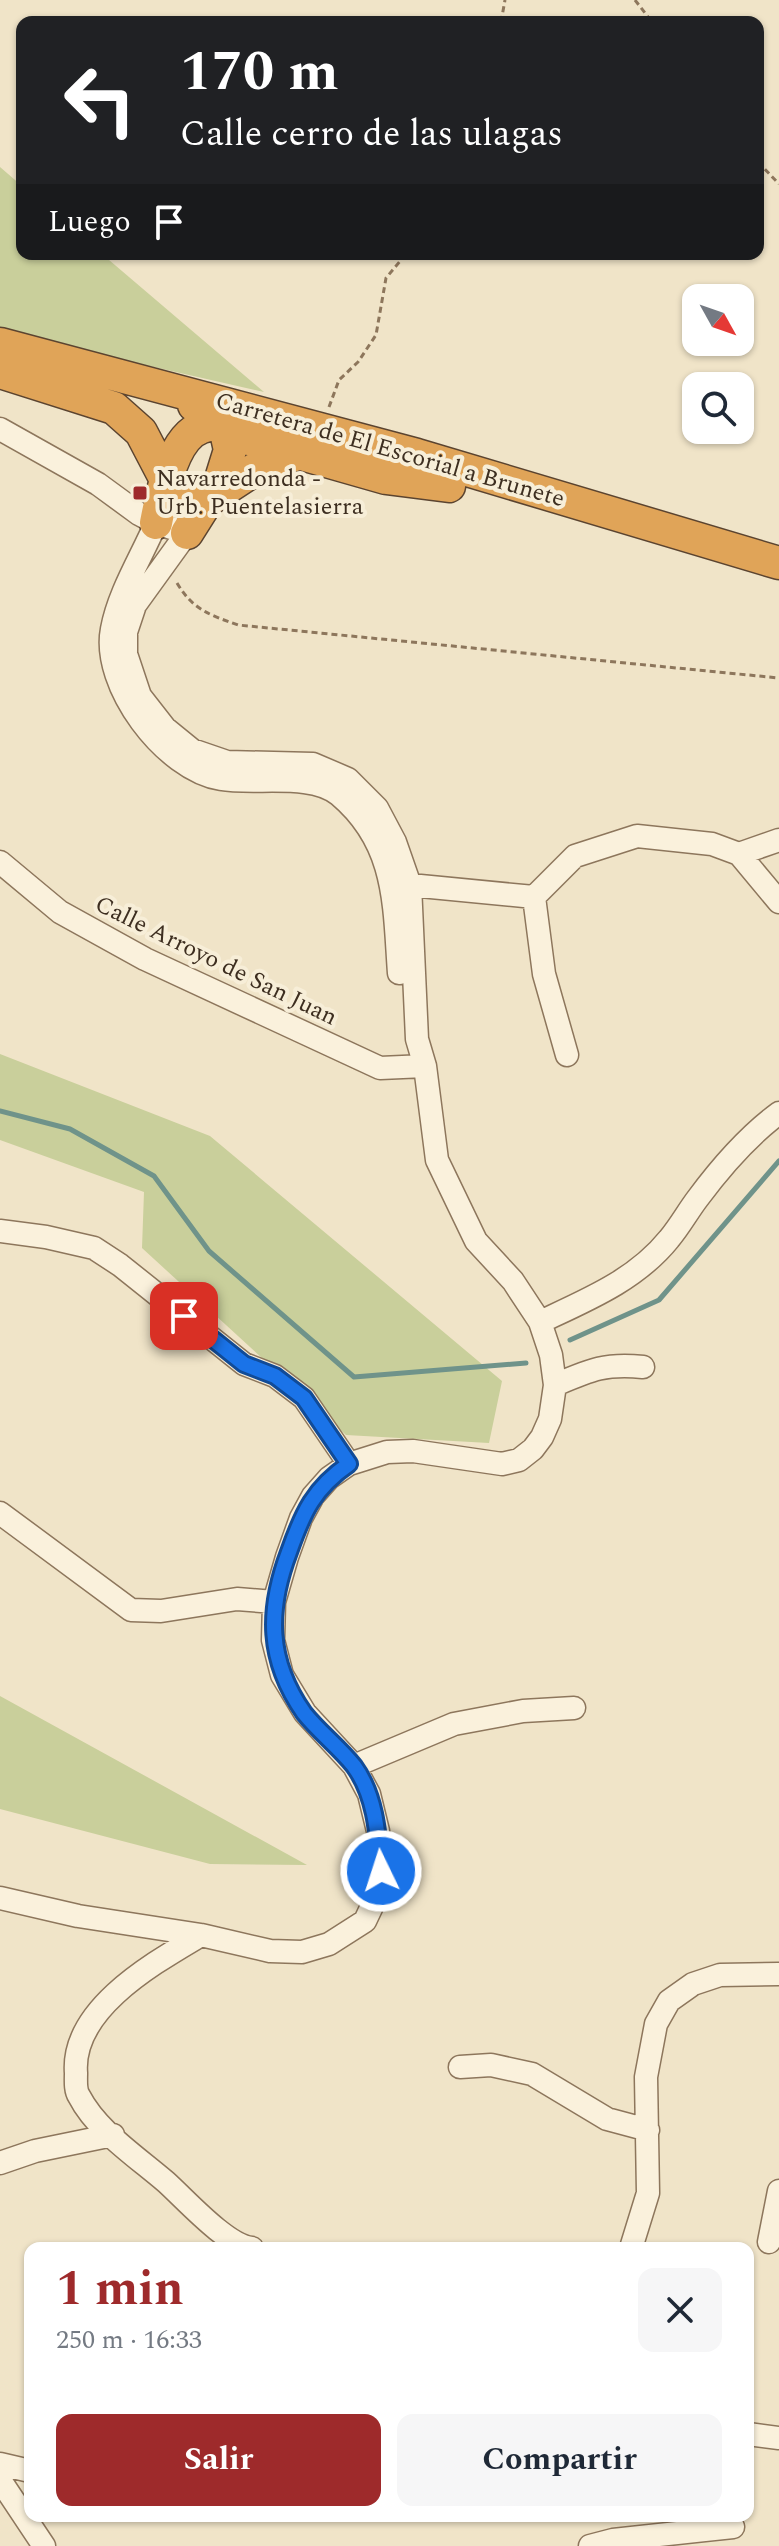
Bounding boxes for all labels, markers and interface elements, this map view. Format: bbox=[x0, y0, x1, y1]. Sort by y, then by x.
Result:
text: 170 m bbox=[180, 30, 339, 115]
icon: left bbox=[48, 48, 152, 152]
text: Calle cerro de las ulagas bbox=[180, 107, 563, 162]
text: Luego bbox=[48, 199, 131, 245]
icon: arrive bbox=[147, 200, 191, 244]
north arrow bbox=[682, 284, 754, 356]
map controls bbox=[682, 284, 754, 444]
button: search bbox=[682, 372, 754, 444]
street label: Carretera de El Escorial a Brunete bbox=[211, 383, 569, 517]
place label: Navarredonda - Urb. Puentelasierra bbox=[156, 461, 364, 525]
marker: Navarredonda - Urb. Puentelasierra bbox=[131, 484, 149, 502]
street label: Calle Arroyo de San Juan bbox=[89, 887, 343, 1035]
pin bbox=[150, 1282, 218, 1350]
icon: arrive bbox=[162, 1294, 206, 1338]
position arrow bbox=[339, 1829, 423, 1913]
text: 1 min bbox=[56, 2253, 184, 2326]
button: close bbox=[638, 2268, 722, 2352]
text: 250 m · 16:33 bbox=[56, 2320, 202, 2360]
button: Salir bbox=[56, 2414, 381, 2506]
button: Compartir bbox=[397, 2414, 722, 2506]

